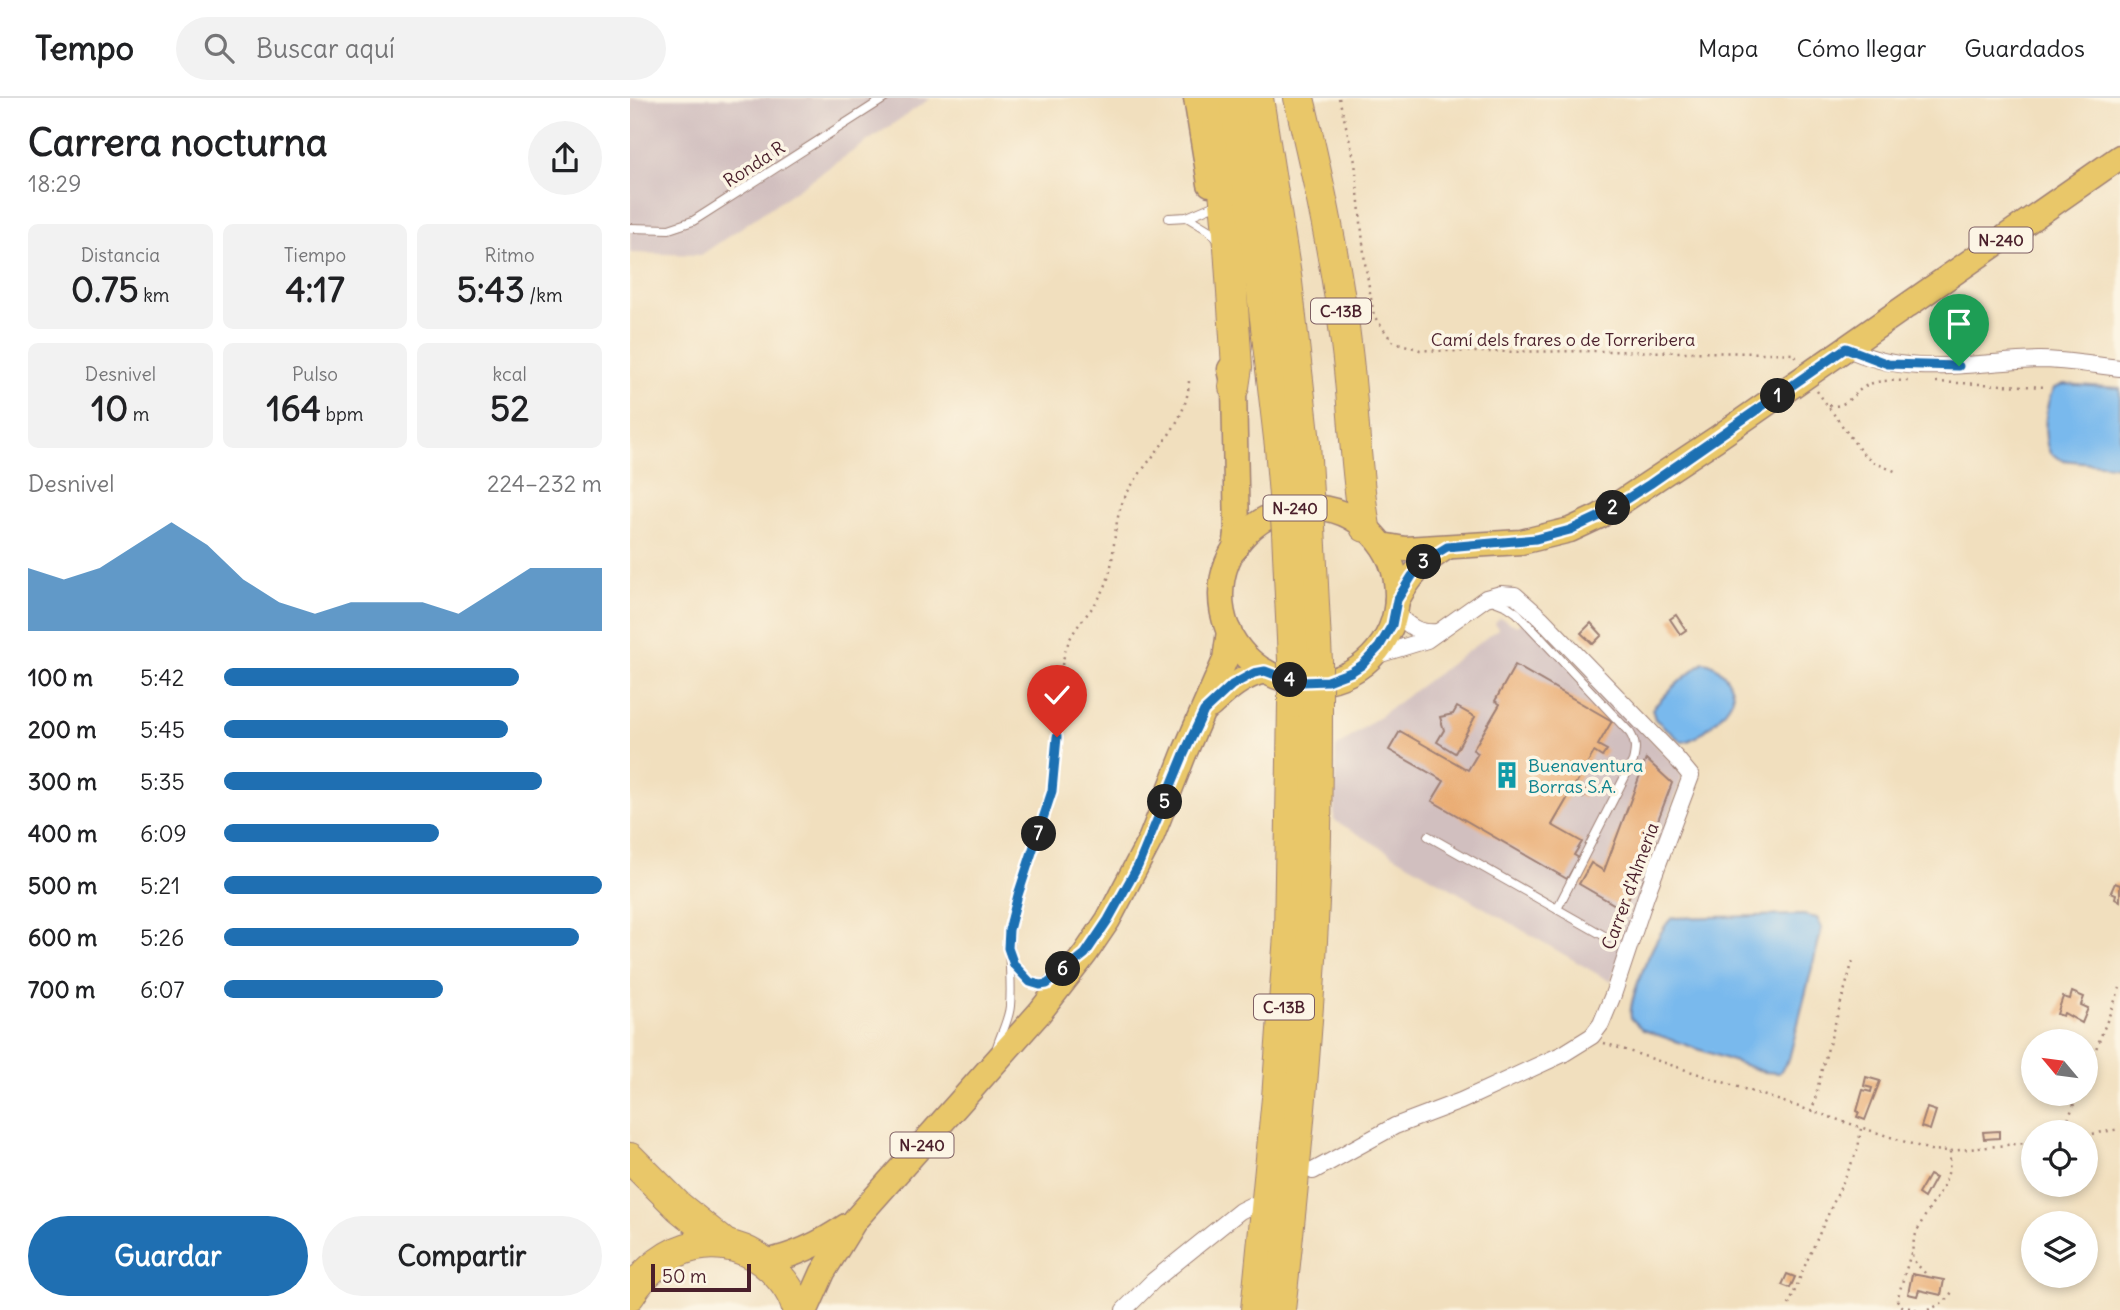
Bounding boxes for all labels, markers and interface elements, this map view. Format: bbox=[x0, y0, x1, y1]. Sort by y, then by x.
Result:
search box bbox=[176, 17, 666, 80]
text: Tempo bbox=[35, 27, 134, 69]
icon: search bbox=[200, 29, 238, 67]
text: Buscar aquí bbox=[256, 32, 395, 65]
text: Mapa bbox=[1698, 33, 1758, 63]
text: Cómo llegar bbox=[1796, 33, 1926, 63]
text: Guardados bbox=[1964, 33, 2085, 63]
text: Carrera nocturna bbox=[28, 119, 327, 166]
button: share bbox=[528, 121, 602, 195]
street label: Ronda R bbox=[719, 136, 789, 192]
text: 18:29 bbox=[28, 169, 81, 198]
road number: N-240 bbox=[1970, 228, 2032, 252]
text: Distancia bbox=[81, 243, 160, 267]
text: Tiempo bbox=[284, 243, 346, 267]
text: Ritmo bbox=[485, 243, 535, 267]
text: 0.75 bbox=[71, 267, 139, 311]
text: 4:17 bbox=[285, 267, 345, 311]
text: 5:43 bbox=[457, 267, 525, 311]
text: km bbox=[139, 283, 170, 307]
text: /km bbox=[525, 283, 563, 307]
pin bbox=[1929, 294, 1989, 366]
road number: C-13B bbox=[1311, 298, 1371, 324]
icon: arrive bbox=[1940, 305, 1978, 343]
street label: Camí dels frares o de Torreribera bbox=[1431, 328, 1695, 351]
text: Desnivel bbox=[85, 362, 156, 386]
text: Pulso bbox=[292, 362, 338, 386]
text: kcal bbox=[493, 362, 527, 386]
pin: 1 bbox=[1760, 378, 1796, 414]
text: 1 bbox=[1774, 383, 1781, 407]
text: 10 bbox=[91, 386, 128, 430]
text: 164 bbox=[267, 386, 321, 430]
text: 52 bbox=[490, 386, 529, 430]
text: m bbox=[128, 402, 149, 426]
text: bpm bbox=[321, 402, 363, 426]
text: Desnivel bbox=[28, 469, 114, 498]
text: 224–232 m bbox=[487, 469, 602, 498]
pin: 2 bbox=[1595, 490, 1630, 526]
text: 2 bbox=[1607, 495, 1618, 519]
road number: N-240 bbox=[1264, 496, 1326, 520]
pin: 3 bbox=[1406, 545, 1442, 580]
text: 3 bbox=[1418, 549, 1429, 573]
pin: 4 bbox=[1272, 662, 1308, 698]
text: 100 m bbox=[28, 663, 93, 692]
text: 5:42 bbox=[140, 663, 184, 692]
pin bbox=[1027, 665, 1087, 737]
text: 4 bbox=[1284, 667, 1295, 691]
icon: check bbox=[1038, 676, 1076, 714]
text: 200 m bbox=[28, 715, 97, 744]
text: 5:45 bbox=[140, 715, 185, 744]
place label: Buenaventura Borras S.A. bbox=[1528, 754, 1643, 798]
building icon: Buenaventura Borras S.A. bbox=[1492, 760, 1522, 790]
text: 300 m bbox=[28, 767, 97, 796]
text: 5:35 bbox=[140, 767, 185, 796]
pin: 5 bbox=[1148, 784, 1182, 820]
text: 5 bbox=[1159, 789, 1170, 813]
pin: 7 bbox=[1022, 816, 1056, 852]
text: 400 m bbox=[28, 819, 97, 848]
text: 6:09 bbox=[140, 819, 187, 848]
street label: Carrer d'Almeria bbox=[1596, 819, 1664, 953]
text: 7 bbox=[1034, 821, 1043, 845]
text: 500 m bbox=[28, 871, 97, 900]
text: 5:21 bbox=[140, 871, 180, 900]
text: 600 m bbox=[28, 923, 97, 952]
text: 5:26 bbox=[140, 923, 184, 952]
pin: 6 bbox=[1046, 952, 1080, 986]
text: 6 bbox=[1057, 956, 1068, 980]
text: 700 m bbox=[28, 975, 95, 1004]
text: 6:07 bbox=[140, 975, 185, 1004]
road number: C-13B bbox=[1254, 995, 1314, 1020]
north arrow bbox=[2021, 1029, 2098, 1106]
map controls bbox=[2021, 1029, 2098, 1288]
button: locate bbox=[2021, 1120, 2098, 1197]
road number: N-240 bbox=[890, 1133, 954, 1158]
button: layers bbox=[2021, 1211, 2098, 1288]
button: Guardar bbox=[28, 1216, 308, 1296]
button: Compartir bbox=[322, 1216, 602, 1296]
scale bar bbox=[651, 1261, 751, 1293]
text: 50 m bbox=[662, 1264, 707, 1288]

